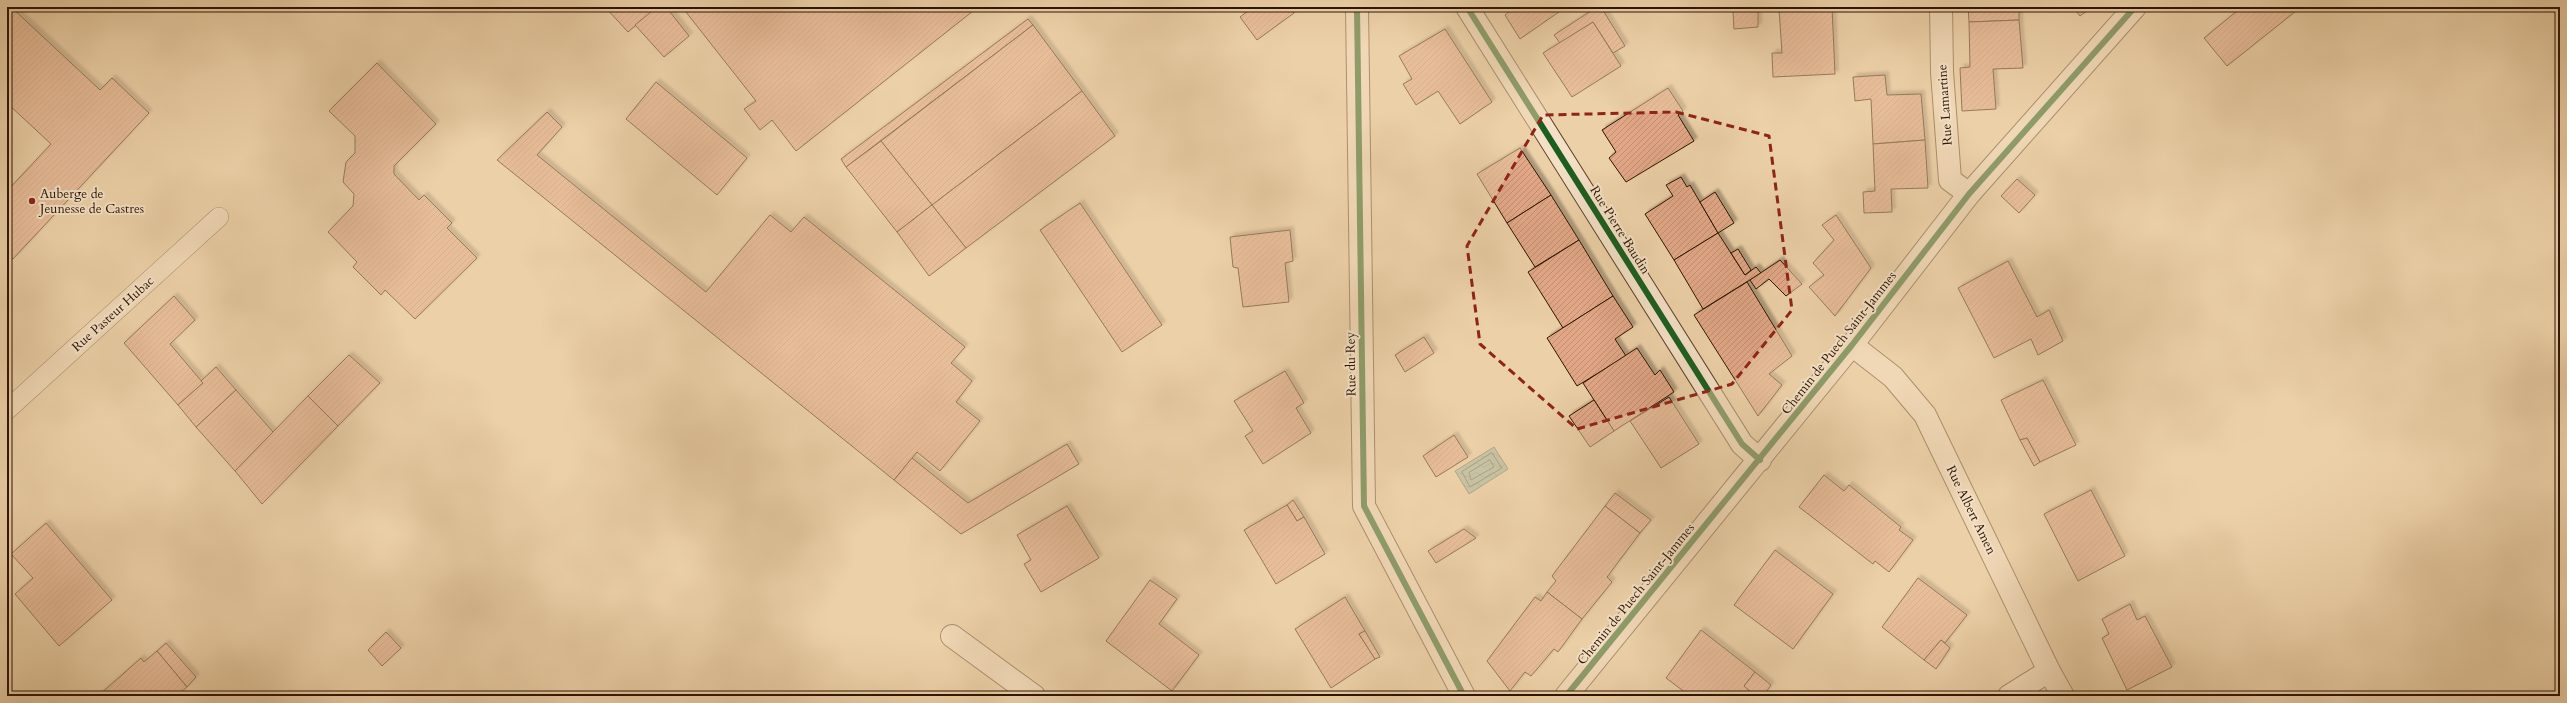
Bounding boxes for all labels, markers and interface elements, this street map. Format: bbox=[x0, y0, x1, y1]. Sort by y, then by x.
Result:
street label: Rue Lamartine bbox=[1933, 64, 1957, 146]
street label: Rue Pierre Baudin bbox=[1586, 182, 1655, 278]
place label: Auberge de Jeunesse de Castres bbox=[38, 185, 144, 218]
marker: Auberge de Jeunesse de Castres bbox=[27, 196, 37, 206]
street label: Chemin de Puech Saint-Jammes bbox=[1777, 268, 1901, 418]
street label: Rue Pasteur Hubac bbox=[68, 272, 158, 356]
street label: Rue du Rey bbox=[1341, 331, 1361, 397]
street label: Rue Albert Amen bbox=[1942, 463, 2001, 558]
street label: Chemin de Puech Saint-Jammes bbox=[1573, 519, 1699, 669]

